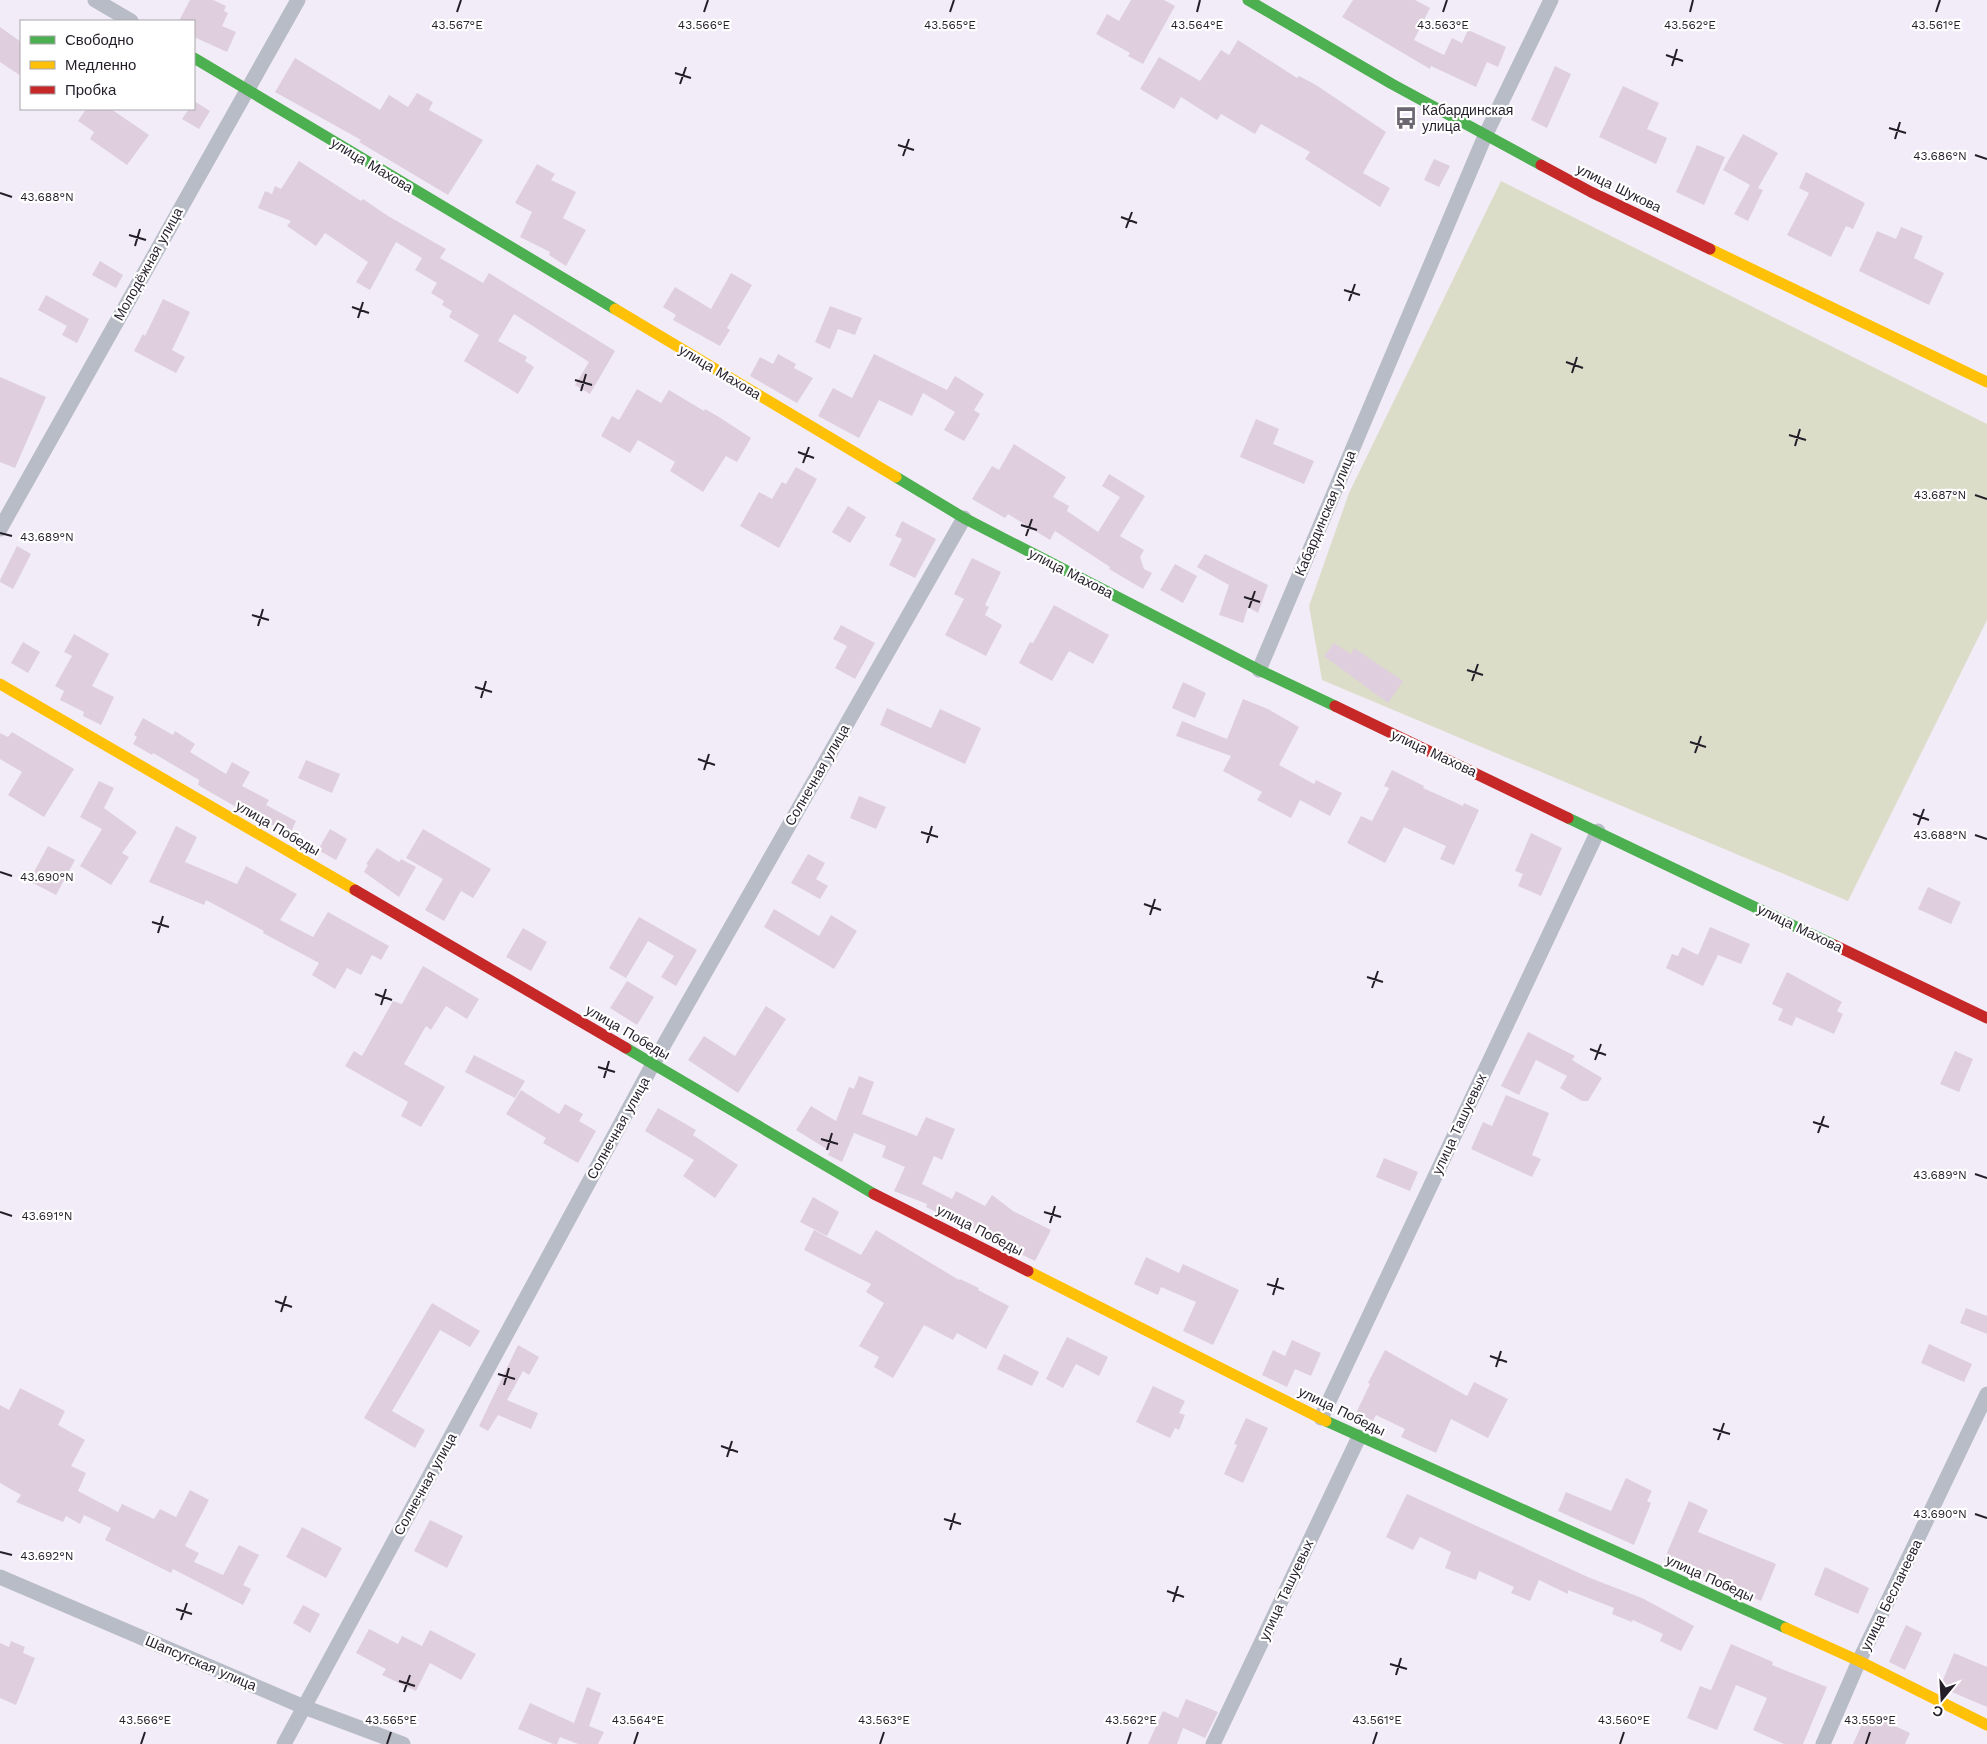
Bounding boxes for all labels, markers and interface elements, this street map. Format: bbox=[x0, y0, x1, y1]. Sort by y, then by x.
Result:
text: 43.567°E bbox=[431, 18, 483, 32]
text: 43.566°E bbox=[678, 18, 730, 32]
text: 43.565°E bbox=[924, 18, 976, 32]
text: 43.564°E bbox=[1171, 18, 1223, 32]
text: 43.563°E bbox=[1417, 18, 1469, 32]
text: 43.562°E bbox=[1664, 18, 1716, 32]
text: 43.561°E bbox=[1911, 18, 1961, 32]
legend bbox=[20, 20, 195, 110]
text: Свободно bbox=[65, 31, 134, 49]
text: Медленно bbox=[65, 56, 136, 74]
text: Пробка bbox=[65, 81, 117, 99]
place label: Кабардинская улица bbox=[1422, 102, 1513, 134]
bus stop icon: Кабардинская улица bbox=[1393, 105, 1419, 131]
street label: улица Махова bbox=[328, 134, 416, 196]
text: 43.686°N bbox=[1913, 149, 1967, 163]
street label: улица Шукова bbox=[1574, 161, 1664, 215]
text: 43.688°N bbox=[20, 190, 74, 204]
street label: Молодёжная улица bbox=[110, 204, 186, 323]
street label: улица Махова bbox=[676, 341, 764, 403]
street label: Кабардинская улица bbox=[1291, 448, 1359, 578]
text: 43.687°N bbox=[1914, 488, 1966, 502]
text: 43.689°N bbox=[20, 530, 74, 544]
street label: улица Махова bbox=[1026, 545, 1116, 601]
street label: Солнечная улица bbox=[781, 721, 853, 829]
street label: улица Махова bbox=[1389, 726, 1480, 780]
street label: улица Победы bbox=[233, 797, 323, 859]
text: 43.688°N bbox=[1913, 828, 1967, 842]
text: 43.690°N bbox=[20, 870, 74, 884]
street label: улица Махова bbox=[1755, 901, 1845, 956]
street label: улица Победы bbox=[583, 1001, 673, 1063]
street label: улица Ташуевых bbox=[1429, 1071, 1489, 1177]
street label: Солнечная улица bbox=[583, 1074, 653, 1182]
text: 43.689°N bbox=[1913, 1168, 1967, 1182]
street label: улица Победы bbox=[934, 1201, 1026, 1259]
text: 43.691°N bbox=[21, 1209, 73, 1223]
street label: улица Победы bbox=[1296, 1383, 1388, 1439]
street label: Солнечная улица bbox=[390, 1430, 460, 1538]
text: 43.690°N bbox=[1913, 1507, 1967, 1521]
street label: улица Ташуевых bbox=[1256, 1537, 1316, 1643]
street label: улица Бесланеева bbox=[1857, 1537, 1925, 1653]
text: 43.692°N bbox=[20, 1549, 74, 1563]
street label: улица Победы bbox=[1663, 1551, 1757, 1605]
street label: Шапсугская улица bbox=[143, 1632, 259, 1694]
north arrow bbox=[1917, 1674, 1967, 1724]
text: С bbox=[1931, 1702, 1945, 1721]
text: 43.566°E bbox=[119, 1713, 171, 1727]
text: 43.565°E bbox=[365, 1713, 417, 1727]
text: 43.564°E bbox=[612, 1713, 664, 1727]
text: 43.563°E bbox=[858, 1713, 910, 1727]
text: 43.562°E bbox=[1105, 1713, 1157, 1727]
text: 43.561°E bbox=[1352, 1713, 1402, 1727]
text: 43.560°E bbox=[1598, 1713, 1651, 1727]
text: 43.559°E bbox=[1844, 1713, 1896, 1727]

